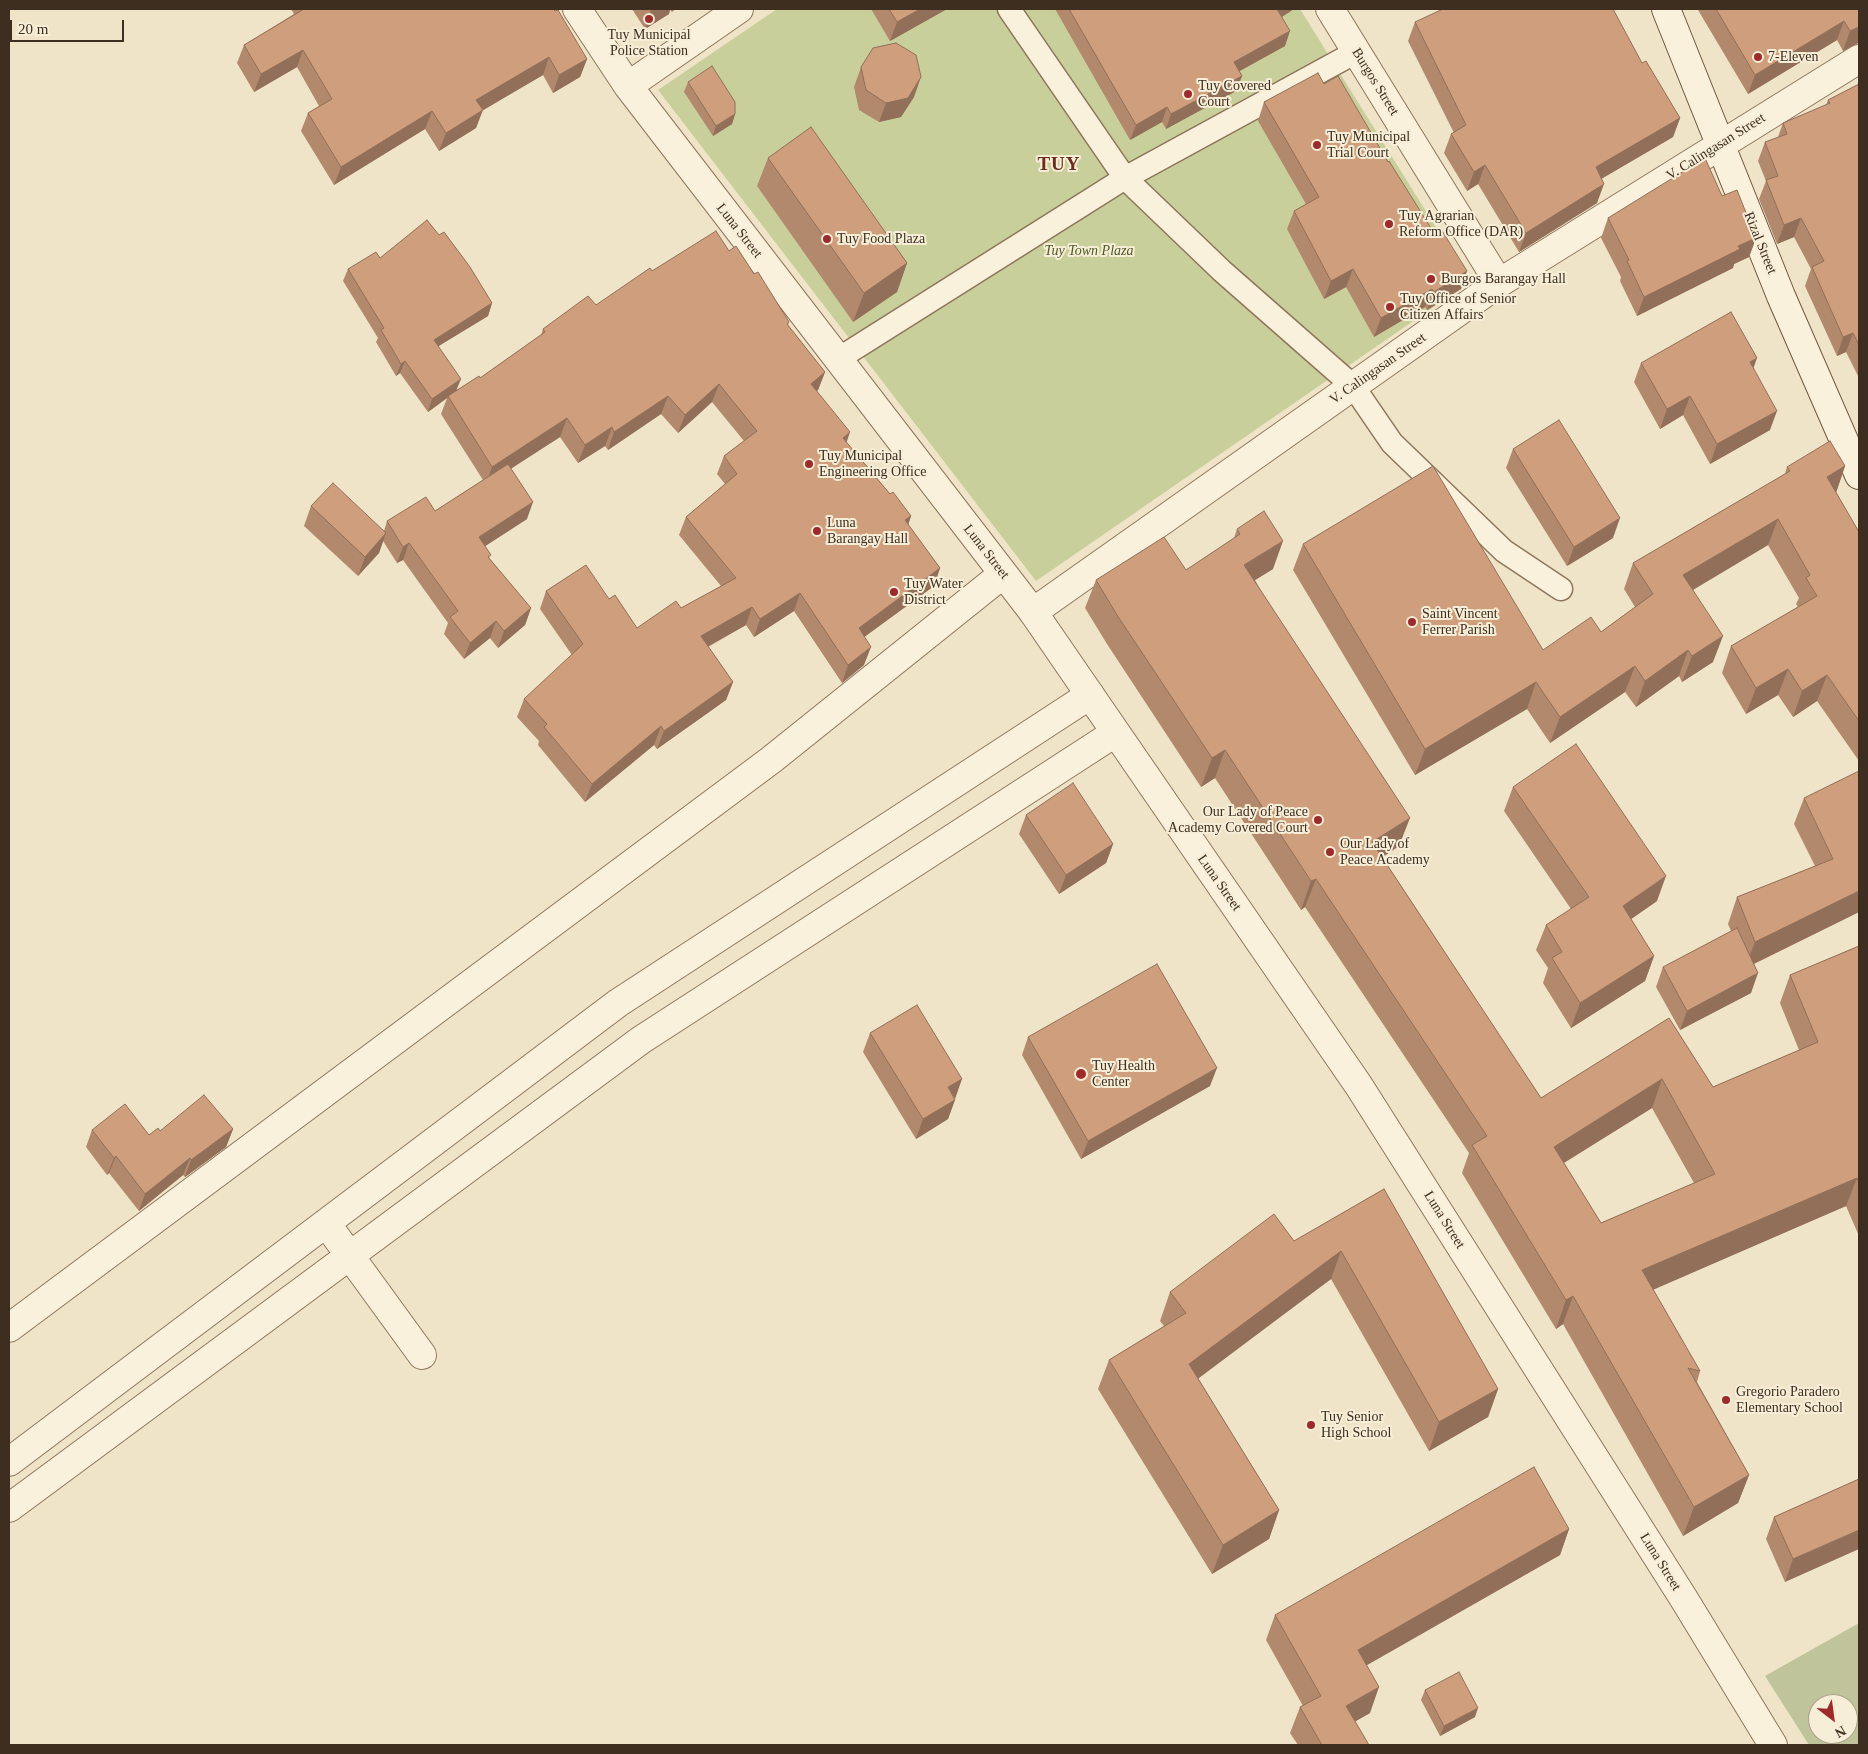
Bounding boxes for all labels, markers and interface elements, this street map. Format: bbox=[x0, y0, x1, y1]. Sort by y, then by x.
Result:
scale bar bbox=[12, 10, 126, 42]
marker: Tuy Municipal Police Station bbox=[643, 13, 655, 25]
text: 20 m bbox=[18, 21, 48, 37]
place label: Tuy Municipal Police Station bbox=[607, 27, 691, 59]
street label: Burgos Street bbox=[1348, 45, 1402, 119]
place label: 7-Eleven bbox=[1768, 49, 1819, 65]
marker: 7-Eleven bbox=[1752, 51, 1764, 63]
place label: Tuy Covered Court bbox=[1198, 78, 1271, 110]
marker: Tuy Covered Court bbox=[1182, 88, 1194, 100]
street label: V. Calingasan Street bbox=[1663, 110, 1769, 184]
place label: Tuy Municipal Trial Court bbox=[1327, 129, 1410, 162]
marker: Tuy Municipal Trial Court bbox=[1311, 139, 1323, 151]
district label: TUY bbox=[1037, 154, 1081, 176]
street label: Luna Street bbox=[712, 200, 766, 262]
place label: Tuy Agrarian Reform Office (DAR) bbox=[1399, 208, 1523, 240]
street label: Rizal Street bbox=[1740, 209, 1780, 277]
marker: Tuy Agrarian Reform Office (DAR) bbox=[1383, 218, 1395, 230]
place label: Tuy Food Plaza bbox=[837, 231, 925, 247]
marker: Tuy Food Plaza bbox=[821, 233, 833, 245]
park label: Tuy Town Plaza bbox=[1045, 243, 1133, 259]
place label: Burgos Barangay Hall bbox=[1441, 271, 1566, 287]
marker: Burgos Barangay Hall bbox=[1425, 273, 1437, 285]
place label: Tuy Office of Senior Citizen Affairs bbox=[1400, 291, 1516, 324]
marker: Tuy Office of Senior Citizen Affairs bbox=[1384, 301, 1396, 313]
street label: V. Calingasan Street bbox=[1327, 330, 1429, 408]
place label: Tuy Municipal Engineering Office bbox=[819, 448, 926, 481]
marker: Tuy Municipal Engineering Office bbox=[803, 458, 815, 470]
place label: Luna Barangay Hall bbox=[827, 515, 908, 548]
street label: Luna Street bbox=[959, 521, 1013, 583]
marker: Luna Barangay Hall bbox=[811, 525, 823, 537]
place label: Tuy Water District bbox=[904, 576, 963, 608]
marker: Tuy Water District bbox=[888, 586, 900, 598]
place label: Saint Vincent Ferrer Parish bbox=[1422, 606, 1498, 638]
marker: Saint Vincent Ferrer Parish bbox=[1406, 616, 1418, 628]
place label: Our Lady of Peace Academy Covered Court bbox=[1168, 804, 1308, 836]
marker: Our Lady of Peace Academy Covered Court bbox=[1312, 814, 1324, 826]
place label: Our Lady of Peace Academy bbox=[1340, 836, 1430, 869]
marker: Our Lady of Peace Academy bbox=[1324, 846, 1336, 858]
street label: Luna Street bbox=[1194, 852, 1244, 914]
place label: Tuy Health Center bbox=[1092, 1058, 1155, 1090]
marker: Tuy Health Center bbox=[1074, 1067, 1088, 1081]
street label: Luna Street bbox=[1420, 1188, 1468, 1252]
place label: Gregorio Paradero Elementary School bbox=[1736, 1384, 1843, 1416]
marker: Gregorio Paradero Elementary School bbox=[1720, 1394, 1732, 1406]
place label: Tuy Senior High School bbox=[1321, 1409, 1391, 1441]
marker: Tuy Senior High School bbox=[1305, 1419, 1317, 1431]
street label: Luna Street bbox=[1636, 1530, 1684, 1594]
north arrow bbox=[1808, 1694, 1858, 1744]
text: N bbox=[1832, 1723, 1848, 1741]

